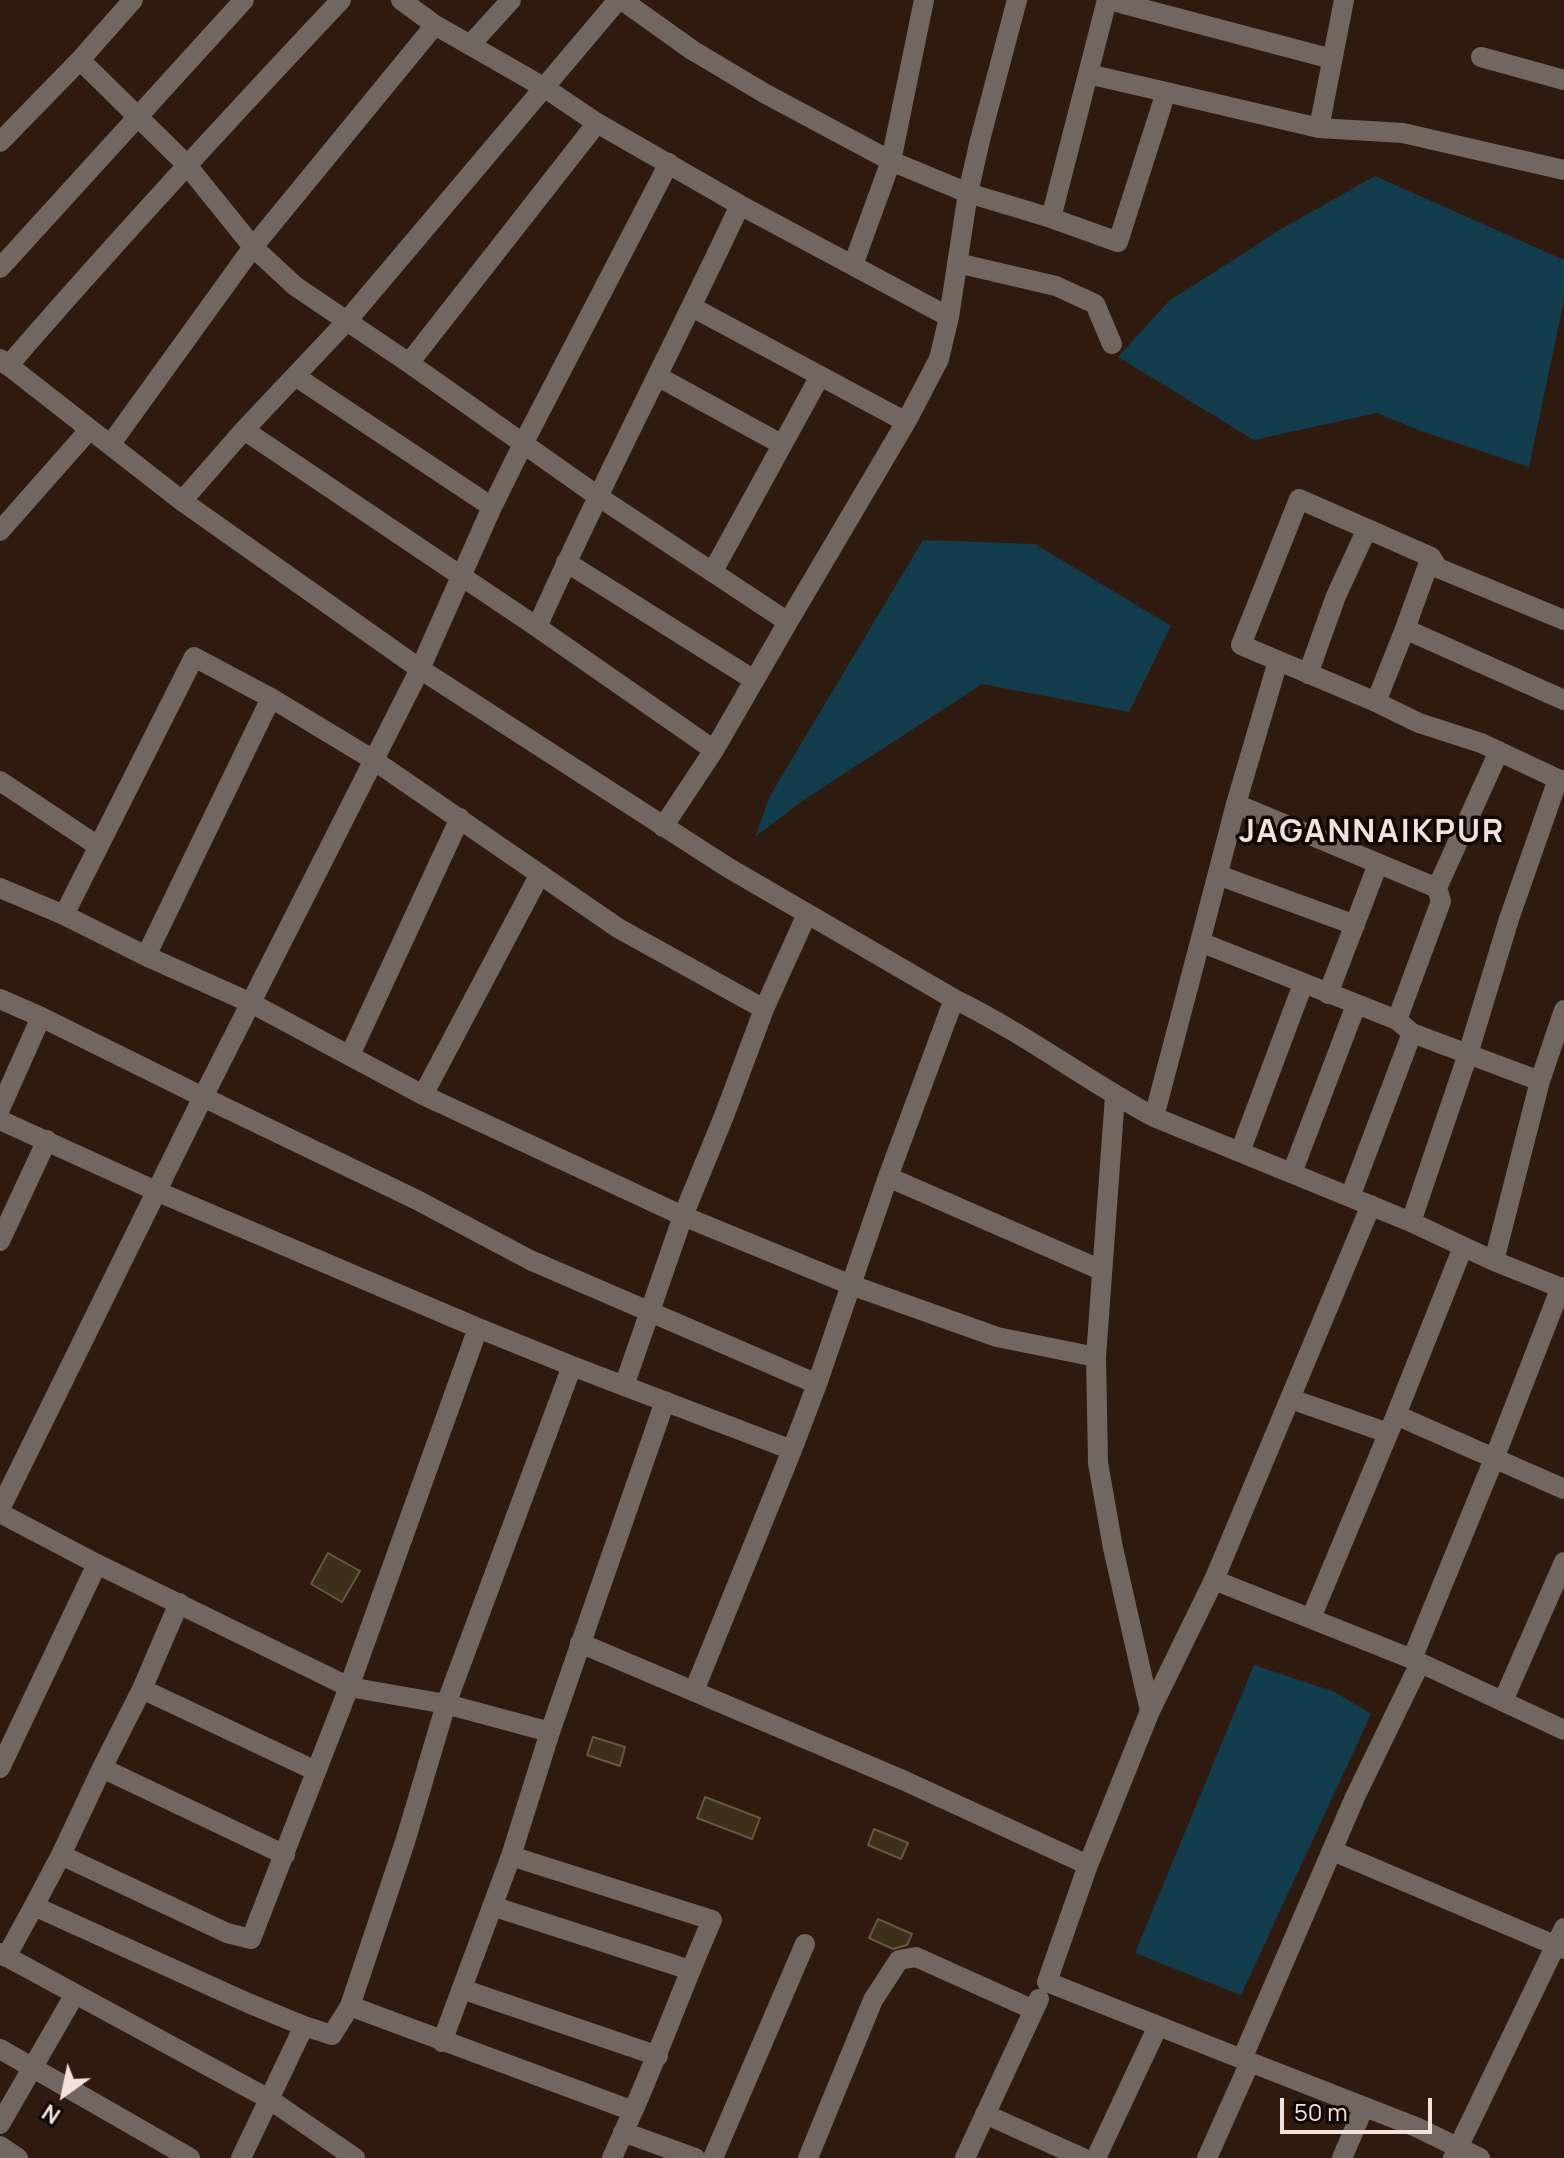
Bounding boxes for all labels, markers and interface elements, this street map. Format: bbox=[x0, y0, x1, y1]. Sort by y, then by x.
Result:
district label: JAGANNAIKPUR bbox=[1239, 814, 1505, 852]
north arrow bbox=[24, 2054, 104, 2134]
scale bar bbox=[1284, 2082, 1436, 2132]
text: 50 m bbox=[1294, 2095, 1348, 2128]
text: N bbox=[36, 2097, 66, 2131]

